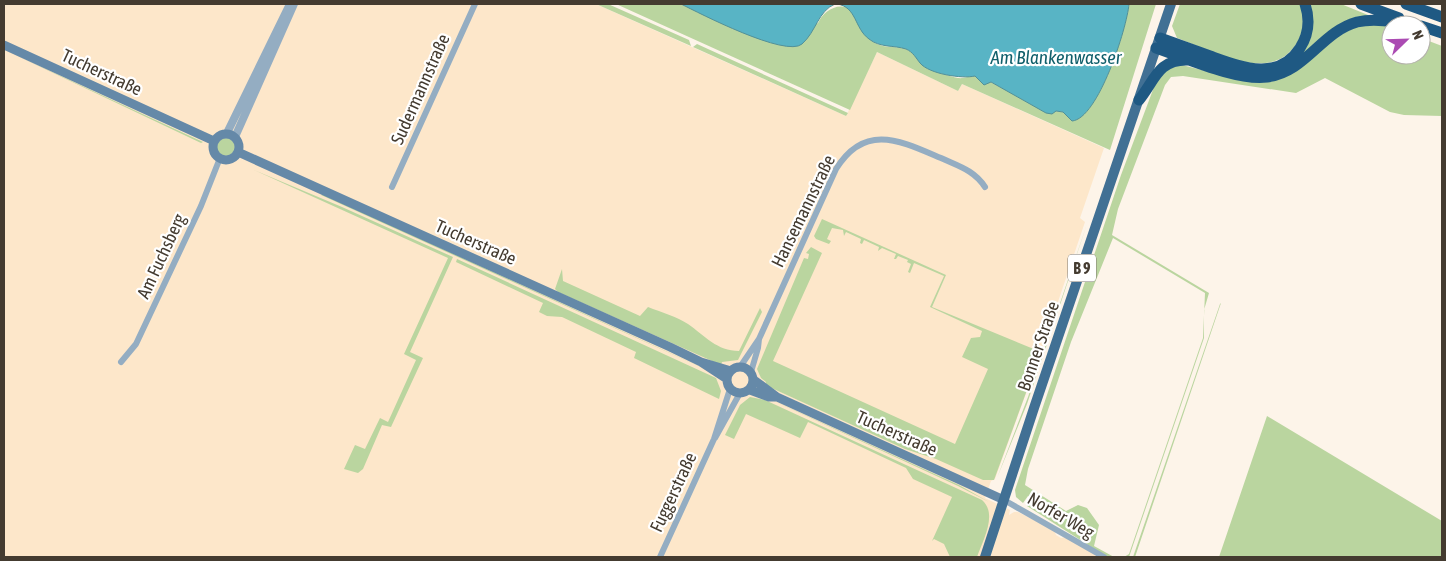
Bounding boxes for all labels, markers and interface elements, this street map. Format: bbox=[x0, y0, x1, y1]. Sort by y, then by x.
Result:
north arrow bbox=[1381, 15, 1431, 65]
text: N bbox=[1409, 28, 1427, 42]
street label: Sudermannstraße bbox=[386, 31, 454, 147]
street label: Tucherstraße bbox=[59, 44, 145, 100]
water label: Am Blankenwasser bbox=[990, 46, 1123, 68]
street label: Hansemannstraße bbox=[767, 151, 839, 271]
street label: Am Fuchsberg bbox=[132, 210, 190, 302]
street label: Tucherstraße bbox=[432, 215, 520, 269]
road number: B 9 bbox=[1068, 254, 1096, 282]
street label: Bonner Straße bbox=[1013, 299, 1063, 393]
street label: Tucherstraße bbox=[853, 406, 941, 460]
street label: Fuggerstraße bbox=[645, 449, 701, 535]
street label: Norfer Weg bbox=[1024, 488, 1098, 543]

